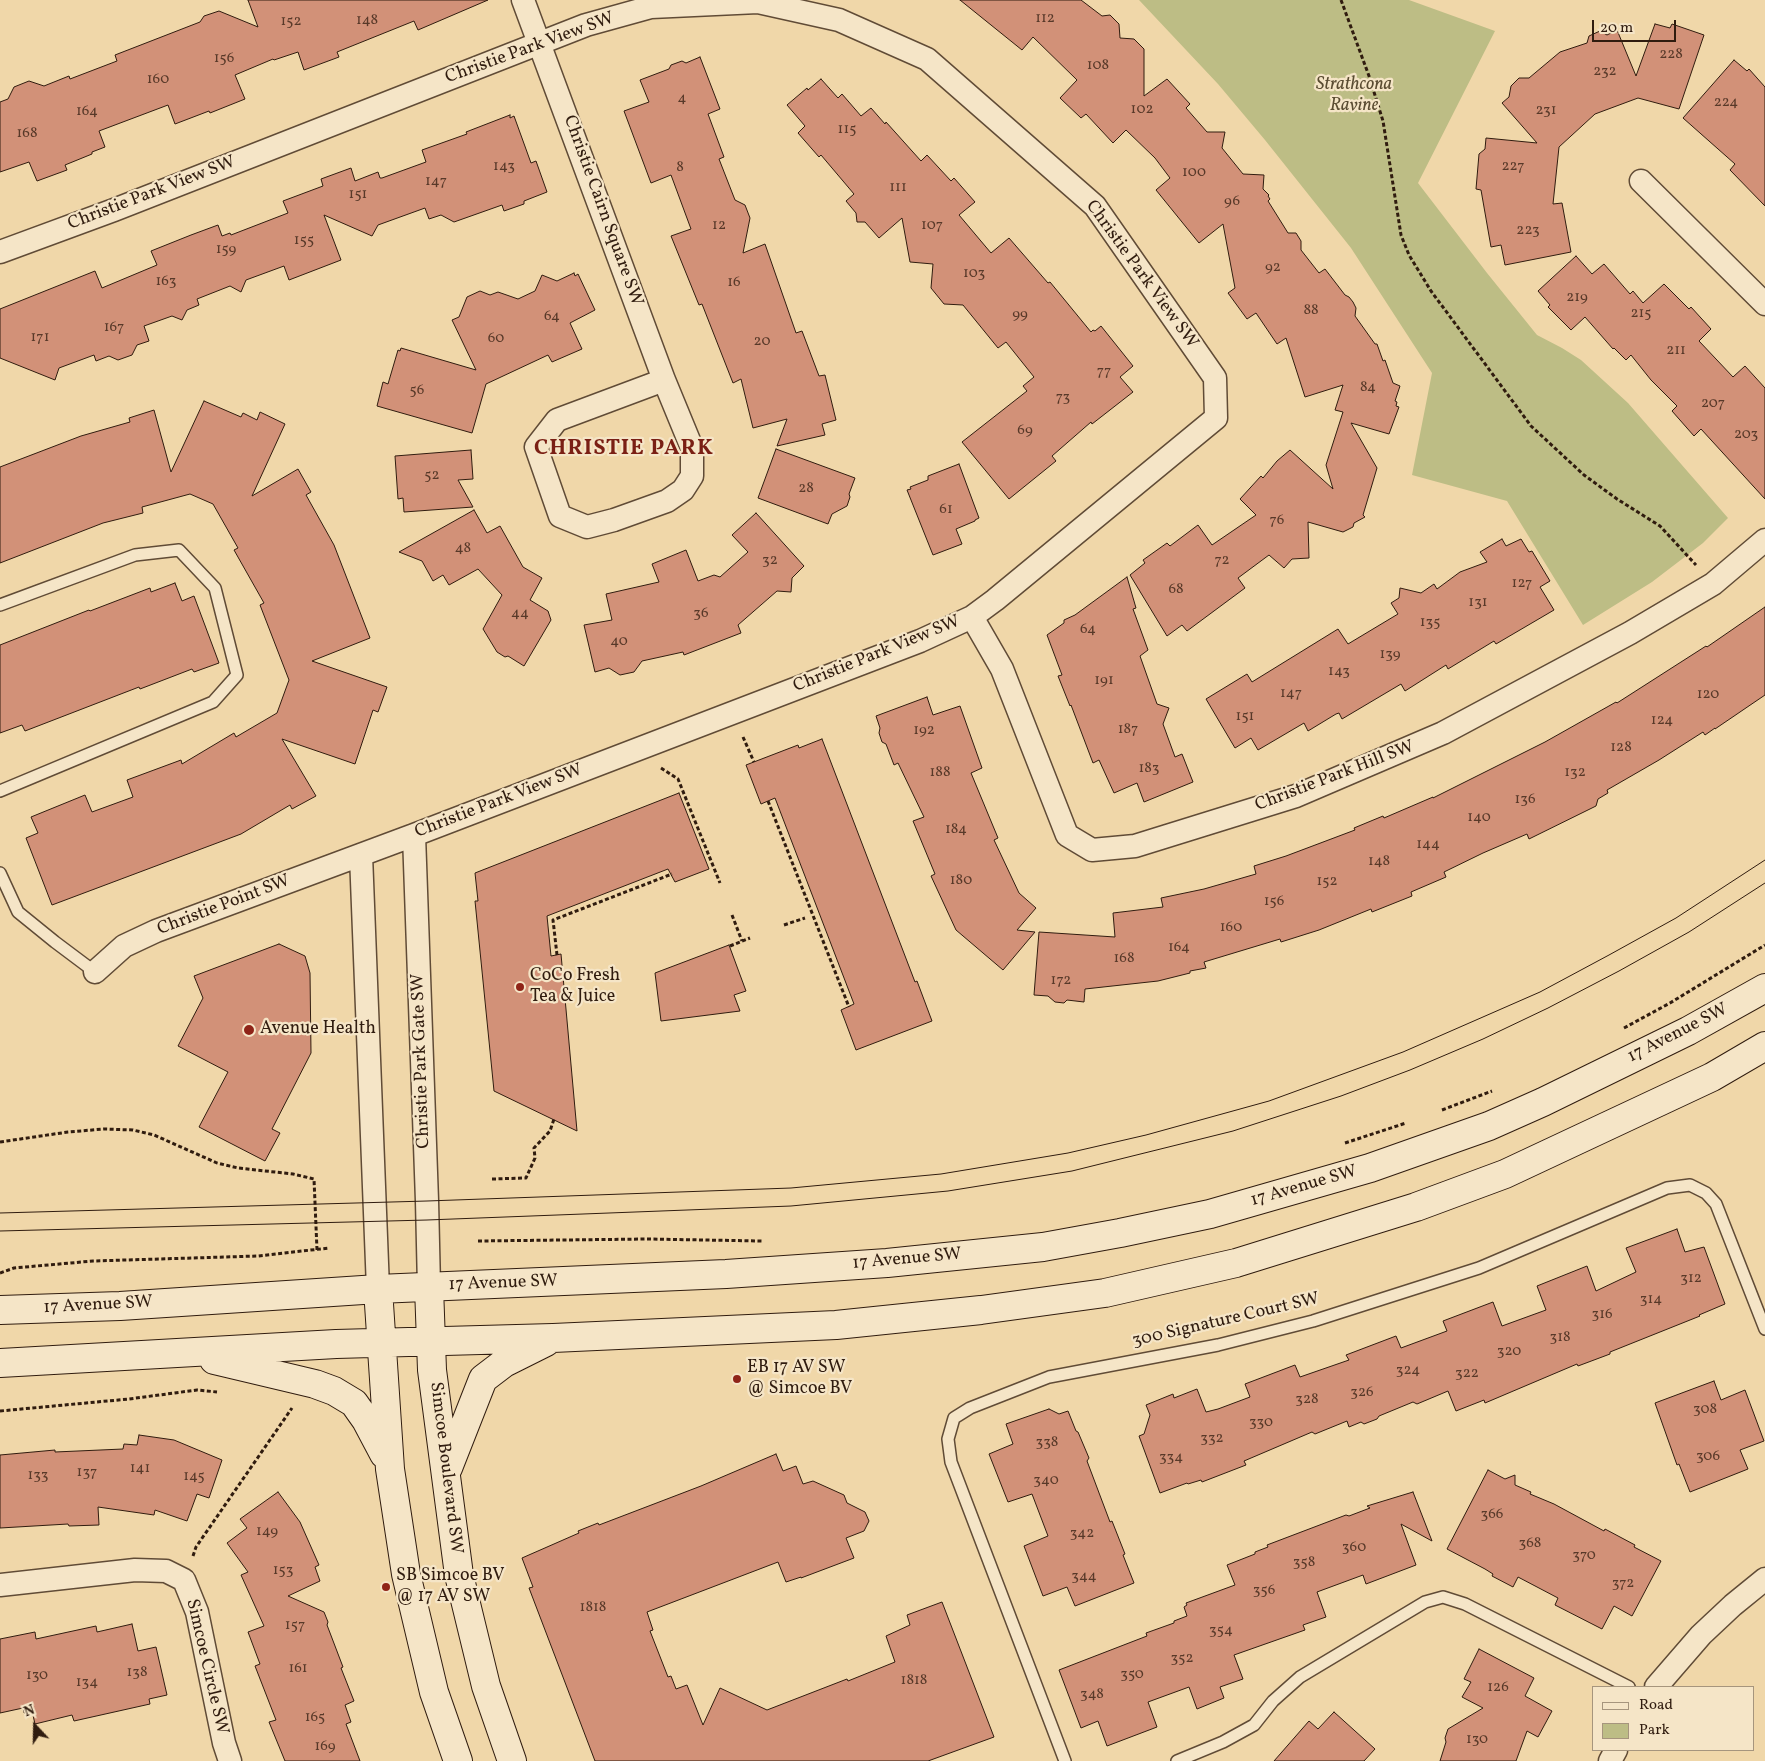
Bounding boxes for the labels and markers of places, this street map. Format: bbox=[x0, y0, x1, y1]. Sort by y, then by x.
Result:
place label: CoCo Fresh Tea & Juice bbox=[530, 966, 620, 1009]
marker: CoCo Fresh Tea & Juice bbox=[514, 981, 526, 993]
place label: Avenue Health bbox=[260, 1019, 376, 1041]
marker: Avenue Health bbox=[242, 1023, 256, 1037]
place label: EB 17 AV SW @ Simcoe BV bbox=[747, 1358, 852, 1400]
marker: EB 17 AV SW @ Simcoe BV bbox=[731, 1373, 743, 1385]
place label: SB Simcoe BV @ 17 AV SW bbox=[396, 1566, 505, 1608]
marker: SB Simcoe BV @ 17 AV SW bbox=[380, 1581, 392, 1593]

